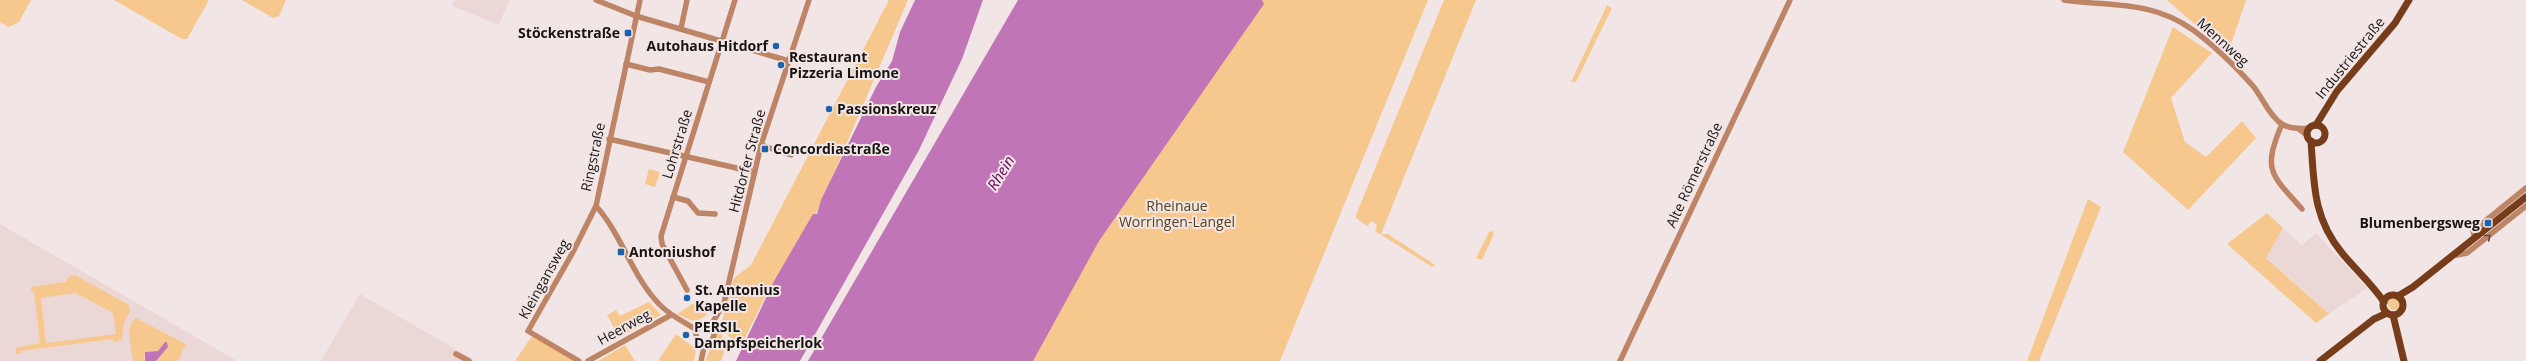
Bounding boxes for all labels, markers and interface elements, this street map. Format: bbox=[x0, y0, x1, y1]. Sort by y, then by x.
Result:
street label: Mennweg bbox=[2193, 13, 2254, 70]
street label: Industriestraße bbox=[2311, 13, 2389, 103]
place label: Stöckenstraße bbox=[518, 23, 620, 42]
marker: Stöckenstraße bbox=[623, 28, 633, 38]
place label: Autohaus Hitdorf bbox=[647, 36, 770, 55]
marker: Autohaus Hitdorf bbox=[771, 41, 781, 51]
place label: Restaurant Pizzeria Limone bbox=[789, 47, 899, 82]
marker: Restaurant Pizzeria Limone bbox=[776, 60, 786, 70]
place label: Passionskreuz bbox=[837, 99, 937, 118]
marker: Passionskreuz bbox=[824, 104, 834, 114]
street label: Lohrstraße bbox=[657, 107, 696, 181]
street label: Hitdorfer Straße bbox=[724, 107, 769, 215]
street label: Alte Römerstraße bbox=[1661, 119, 1726, 231]
street label: Ringstraße bbox=[576, 121, 609, 193]
place label: Concordiastraße bbox=[773, 139, 890, 158]
marker: Concordiastraße bbox=[760, 144, 770, 154]
water label: Rhein bbox=[982, 151, 1018, 194]
park label: Rheinaue Worringen-Langel bbox=[1119, 196, 1235, 231]
place label: Blumenbergsweg bbox=[2359, 213, 2480, 232]
marker: Blumenbergsweg bbox=[2483, 218, 2493, 228]
one-way arrow bbox=[2483, 234, 2490, 241]
street label: Kleingansweg bbox=[514, 235, 574, 322]
place label: Antoniushof bbox=[629, 242, 717, 261]
marker: Antoniushof bbox=[616, 247, 626, 257]
place label: St. Antonius Kapelle bbox=[695, 280, 780, 315]
marker: St. Antonius Kapelle bbox=[682, 293, 692, 303]
street label: Heerweg bbox=[594, 304, 654, 349]
place label: PERSIL Dampfspeicherlok bbox=[694, 317, 822, 352]
marker: PERSIL Dampfspeicherlok bbox=[681, 330, 691, 340]

